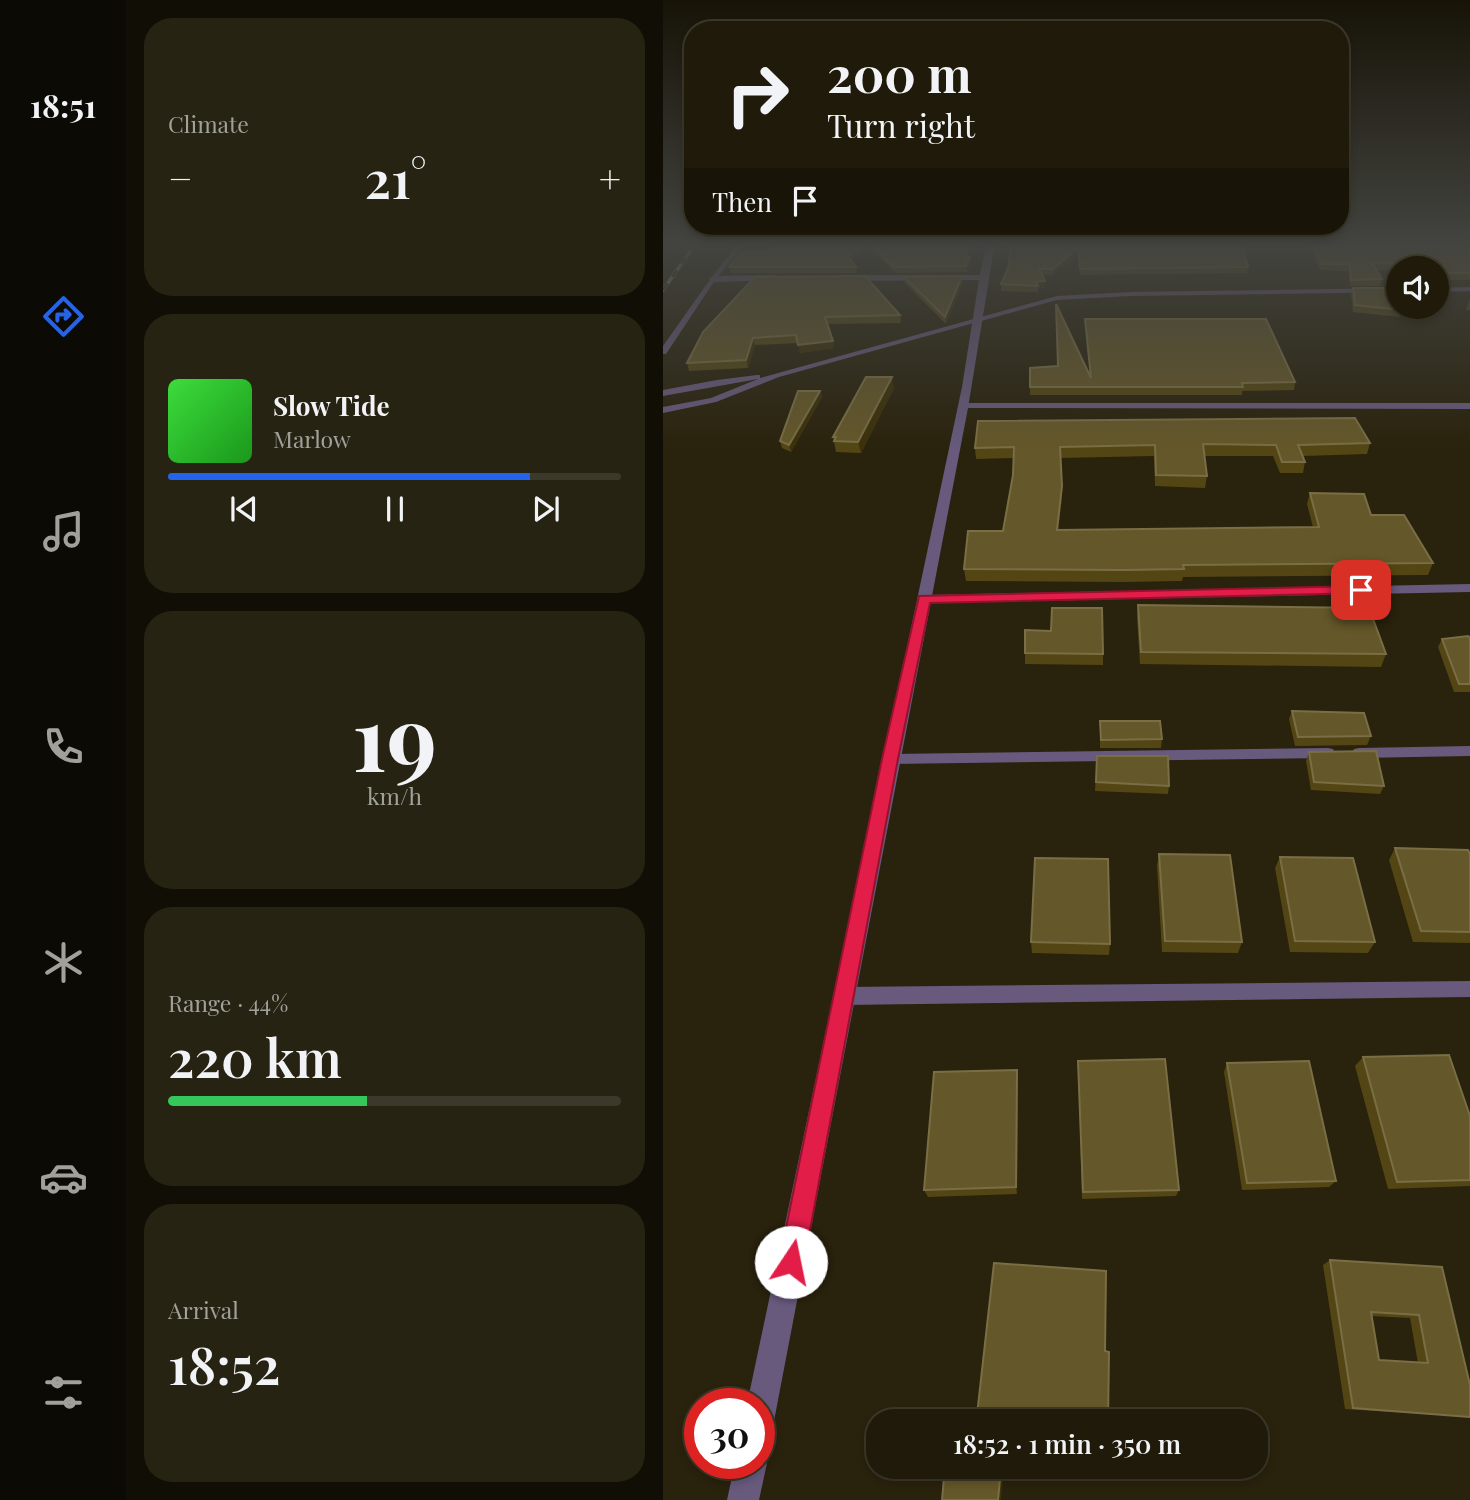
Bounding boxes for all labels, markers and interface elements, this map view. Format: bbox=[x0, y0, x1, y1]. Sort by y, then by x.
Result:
text: 200 m bbox=[827, 40, 972, 105]
icon: right bbox=[712, 49, 803, 140]
text: 18:51 bbox=[30, 83, 96, 126]
text: Turn right bbox=[827, 103, 975, 146]
text: Climate bbox=[168, 108, 249, 139]
text: 21° bbox=[364, 143, 427, 212]
text: − bbox=[168, 152, 193, 203]
text: + bbox=[599, 152, 621, 203]
icon: arrive bbox=[786, 182, 824, 220]
text: Then bbox=[712, 184, 772, 219]
map controls bbox=[1386, 256, 1449, 319]
button: sound bbox=[1386, 256, 1449, 319]
icon: directions bbox=[39, 292, 88, 341]
text: Slow Tide bbox=[273, 388, 390, 423]
text: Marlow bbox=[273, 423, 351, 454]
icon: previous bbox=[225, 490, 263, 528]
icon: pause bbox=[376, 490, 414, 528]
icon: next bbox=[527, 490, 565, 528]
icon: music bbox=[39, 507, 88, 556]
pin bbox=[1331, 560, 1391, 620]
icon: arrive bbox=[1342, 571, 1380, 609]
text: 19 bbox=[352, 674, 437, 795]
icon: phone bbox=[39, 722, 88, 771]
text: km/h bbox=[367, 780, 422, 811]
icon: climate bbox=[39, 938, 88, 987]
text: Range · 44% bbox=[168, 987, 288, 1018]
text: 220 km bbox=[168, 1022, 342, 1091]
icon: car bbox=[39, 1153, 88, 1202]
position arrow bbox=[754, 1225, 828, 1299]
text: Arrival bbox=[168, 1294, 239, 1325]
text: 18:52 bbox=[168, 1329, 280, 1398]
icon: filters bbox=[39, 1368, 88, 1417]
speed limit sign: 30 bbox=[684, 1388, 775, 1479]
text: 18:52 · 1 min · 350 m bbox=[953, 1426, 1181, 1461]

